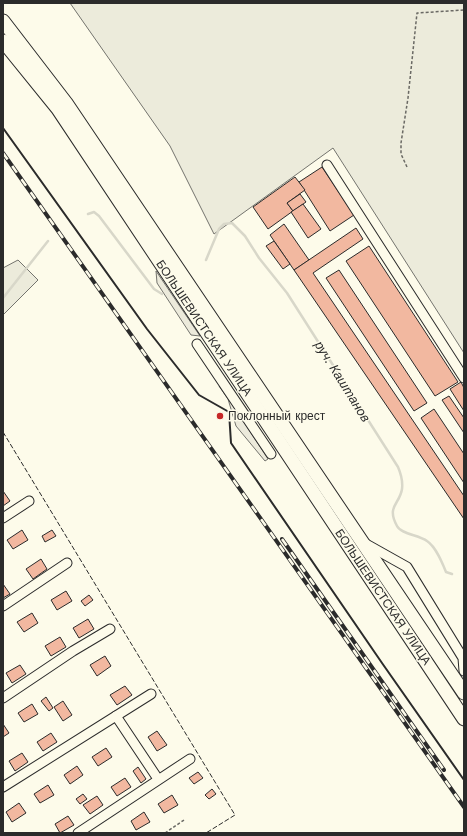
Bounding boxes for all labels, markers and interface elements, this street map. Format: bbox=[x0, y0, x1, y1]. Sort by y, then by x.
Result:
street label: БОЛЬШЕВИСТСКАЯ УЛИЦА bbox=[153, 257, 255, 399]
water label: руч. Каштанов bbox=[311, 337, 374, 425]
place label: Поклонный крест bbox=[228, 409, 326, 423]
marker: Поклонный крест bbox=[215, 411, 225, 421]
street label: БОЛЬШЕВИСТСКАЯ УЛИЦА bbox=[332, 526, 434, 668]

